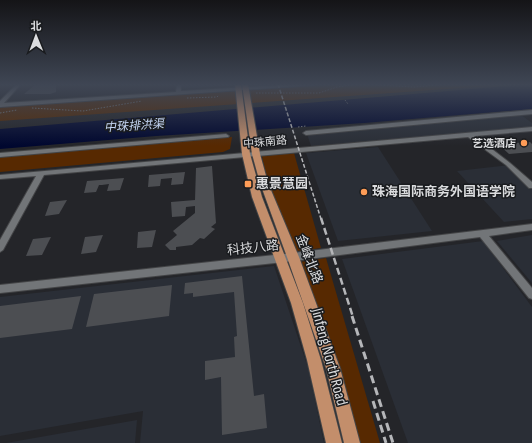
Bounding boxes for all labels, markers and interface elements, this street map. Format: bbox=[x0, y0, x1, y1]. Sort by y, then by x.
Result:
north arrow bbox=[16, 16, 56, 56]
text: 北 bbox=[30, 20, 41, 33]
water label: 中珠排洪渠 bbox=[104, 116, 166, 136]
street label: 中珠南路 bbox=[243, 134, 287, 150]
place label: 艺选酒店 bbox=[472, 137, 516, 150]
marker: 艺选酒店 bbox=[519, 138, 529, 148]
place label: 惠景慧园 bbox=[256, 176, 308, 192]
marker: 惠景慧园 bbox=[243, 179, 253, 189]
place label: 珠海国际商务外国语学院 bbox=[372, 184, 515, 200]
marker: 珠海国际商务外国语学院 bbox=[359, 187, 369, 197]
street label: 金峰北路 bbox=[292, 232, 326, 286]
street label: 科技八路 bbox=[226, 237, 280, 259]
street label: Jinfeng North Road bbox=[307, 305, 351, 408]

